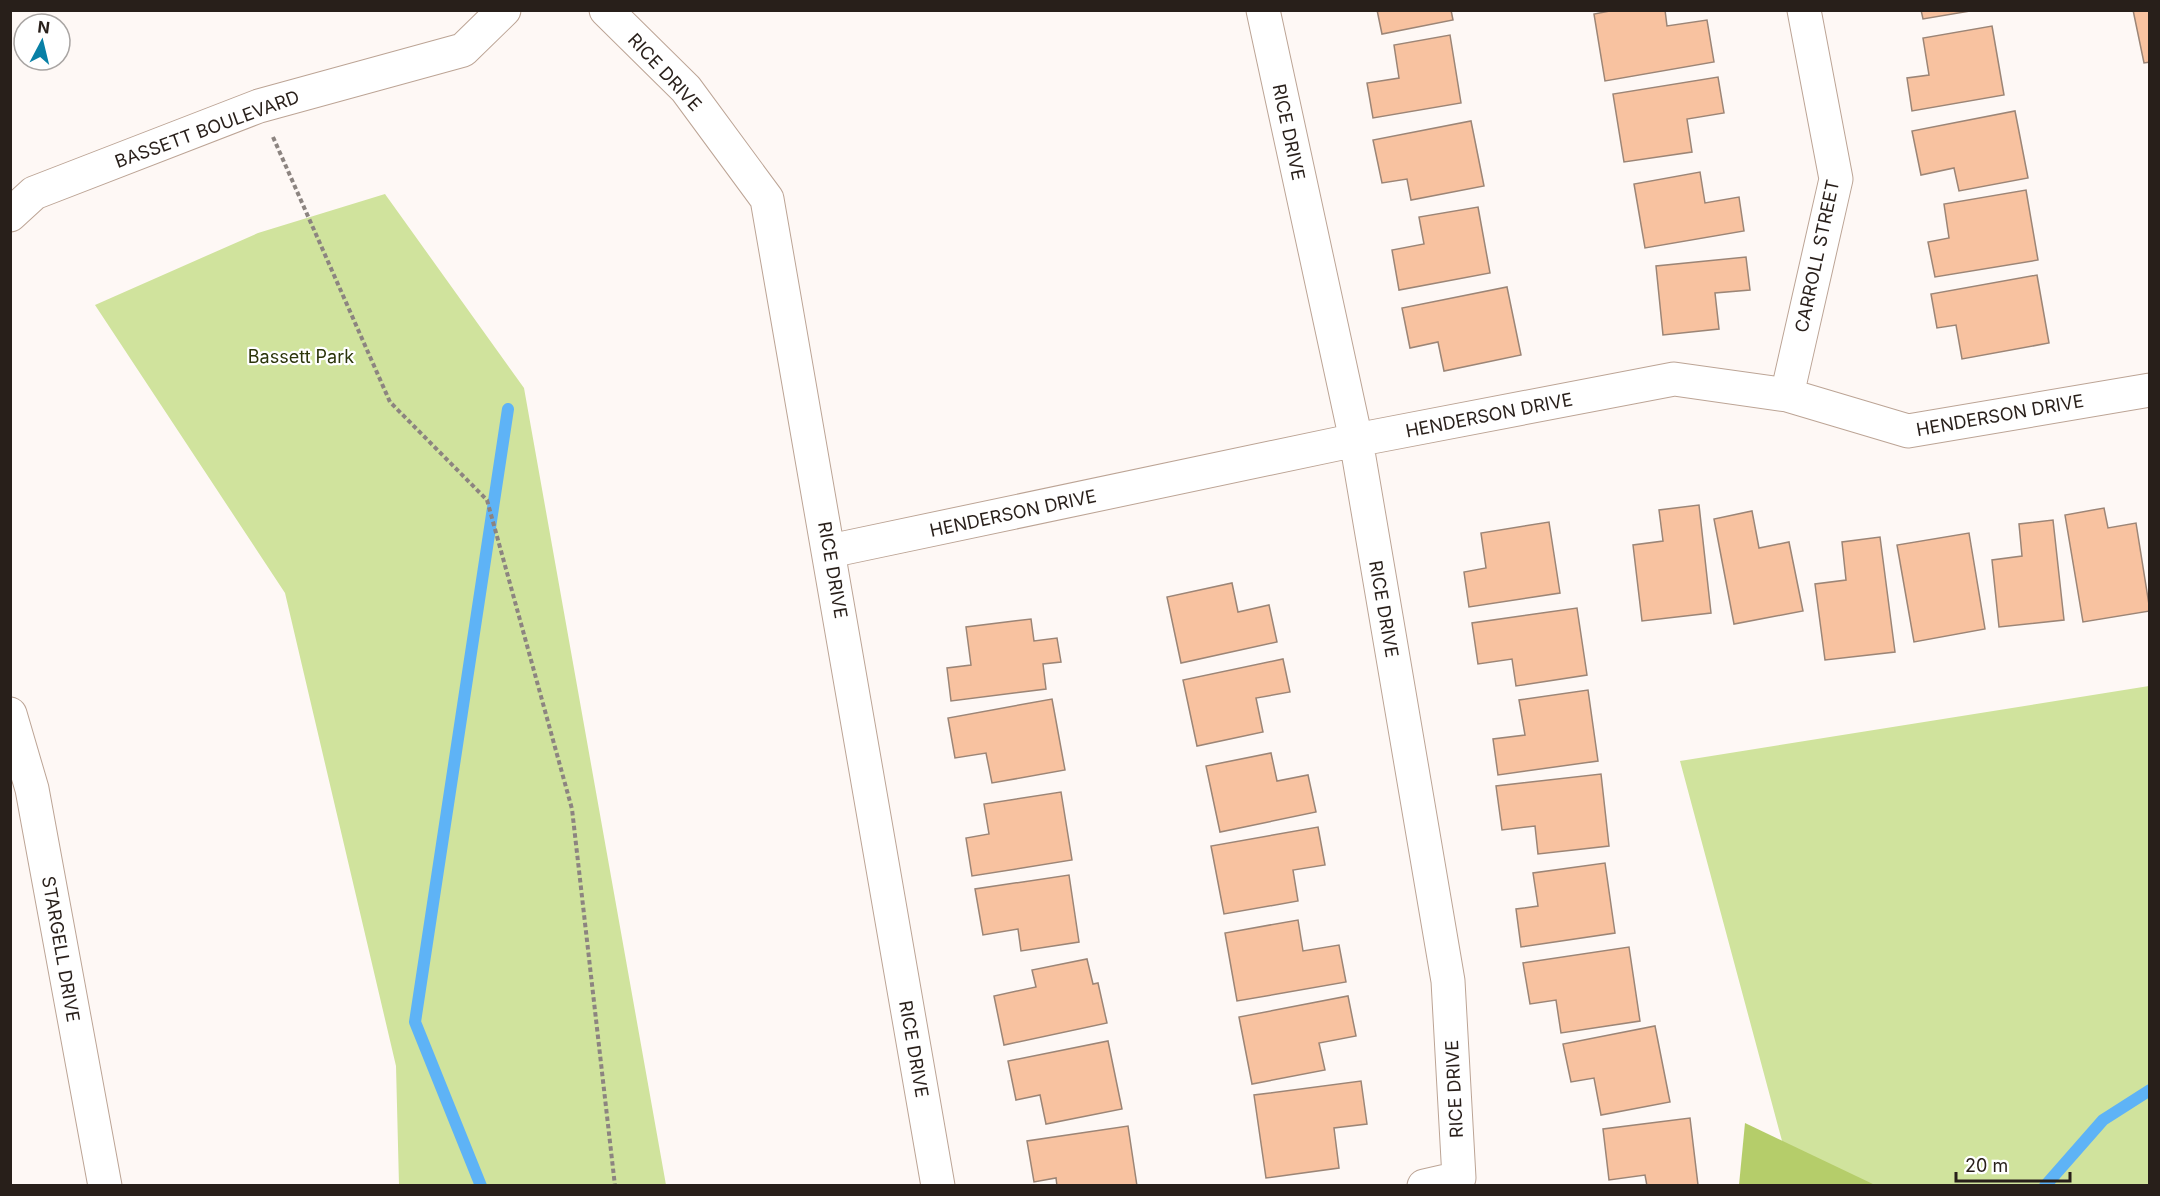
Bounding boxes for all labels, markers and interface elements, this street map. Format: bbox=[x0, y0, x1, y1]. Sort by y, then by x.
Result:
north arrow bbox=[12, 12, 72, 72]
text: N bbox=[37, 16, 51, 38]
street label: RICE DRIVE bbox=[624, 29, 706, 115]
street label: RICE DRIVE bbox=[1269, 82, 1309, 182]
street label: BASSETT BOULEVARD bbox=[112, 86, 302, 172]
street label: CARROLL STREET bbox=[1791, 178, 1843, 334]
park label: Bassett Park bbox=[248, 346, 354, 367]
street label: HENDERSON DRIVE bbox=[1404, 388, 1574, 442]
street label: HENDERSON DRIVE bbox=[1915, 390, 2085, 440]
street label: HENDERSON DRIVE bbox=[928, 485, 1098, 541]
street label: RICE DRIVE bbox=[814, 520, 852, 620]
street label: RICE DRIVE bbox=[1365, 559, 1403, 659]
street label: STARGELL DRIVE bbox=[38, 874, 84, 1024]
street label: RICE DRIVE bbox=[895, 999, 933, 1099]
street label: RICE DRIVE bbox=[1441, 1039, 1467, 1139]
scale bar bbox=[1956, 1145, 2070, 1183]
text: 20 m bbox=[1965, 1155, 2008, 1176]

